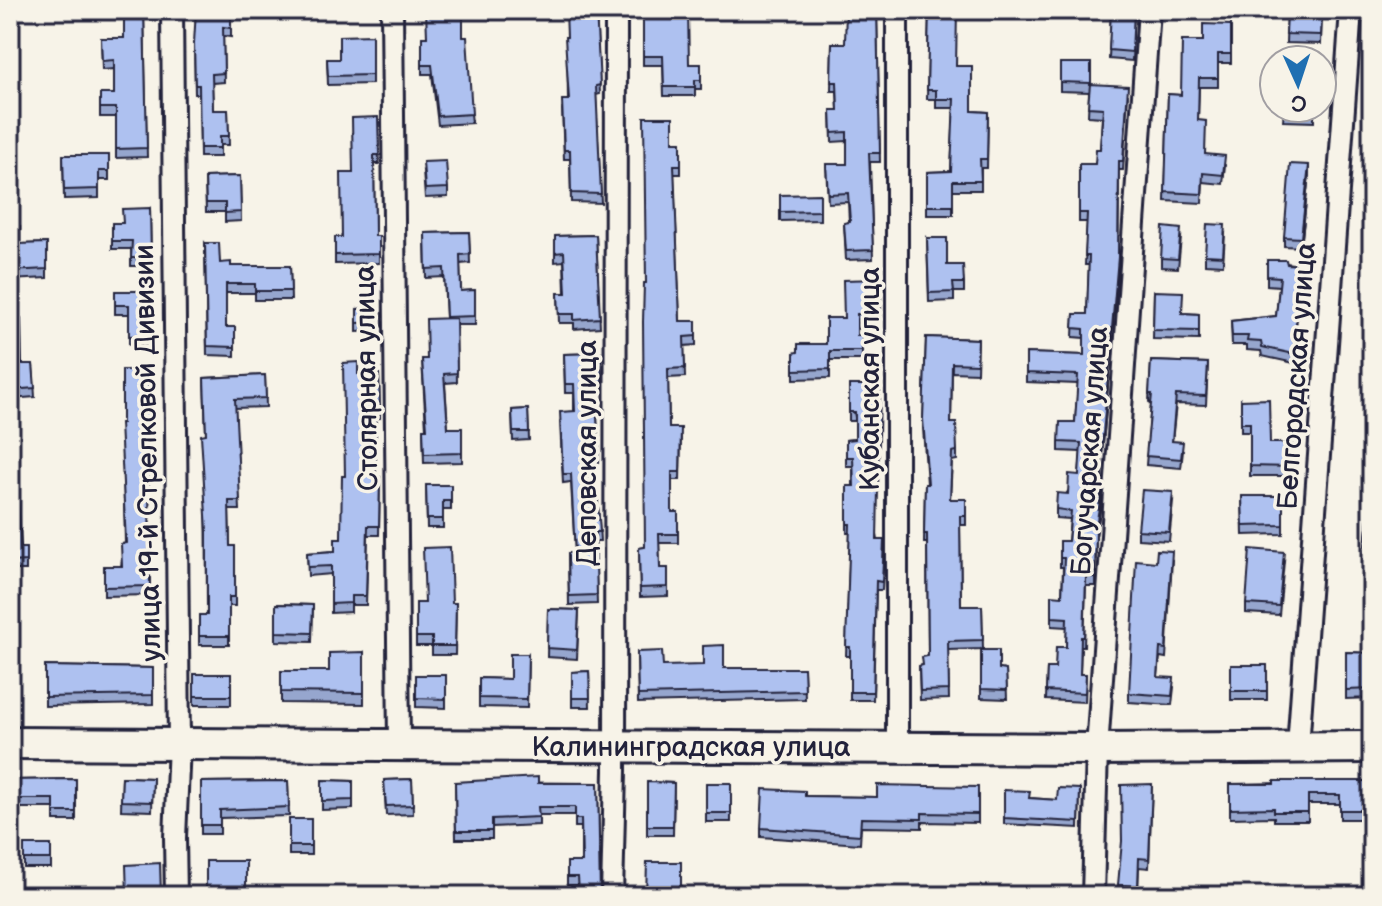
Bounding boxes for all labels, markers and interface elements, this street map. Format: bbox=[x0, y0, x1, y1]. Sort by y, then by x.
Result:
north arrow bbox=[1258, 44, 1338, 124]
text: С bbox=[1291, 89, 1307, 116]
street label: Белгородская улица bbox=[1271, 241, 1323, 511]
street label: улица 19-й Стрелковой Дивизии bbox=[128, 244, 168, 662]
street label: Столярная улица bbox=[349, 264, 385, 491]
street label: Кубанская улица bbox=[854, 267, 887, 491]
street label: Богучарская улица bbox=[1065, 325, 1115, 577]
street label: Деповская улица bbox=[571, 339, 604, 566]
street label: Калининградская улица bbox=[531, 731, 851, 764]

